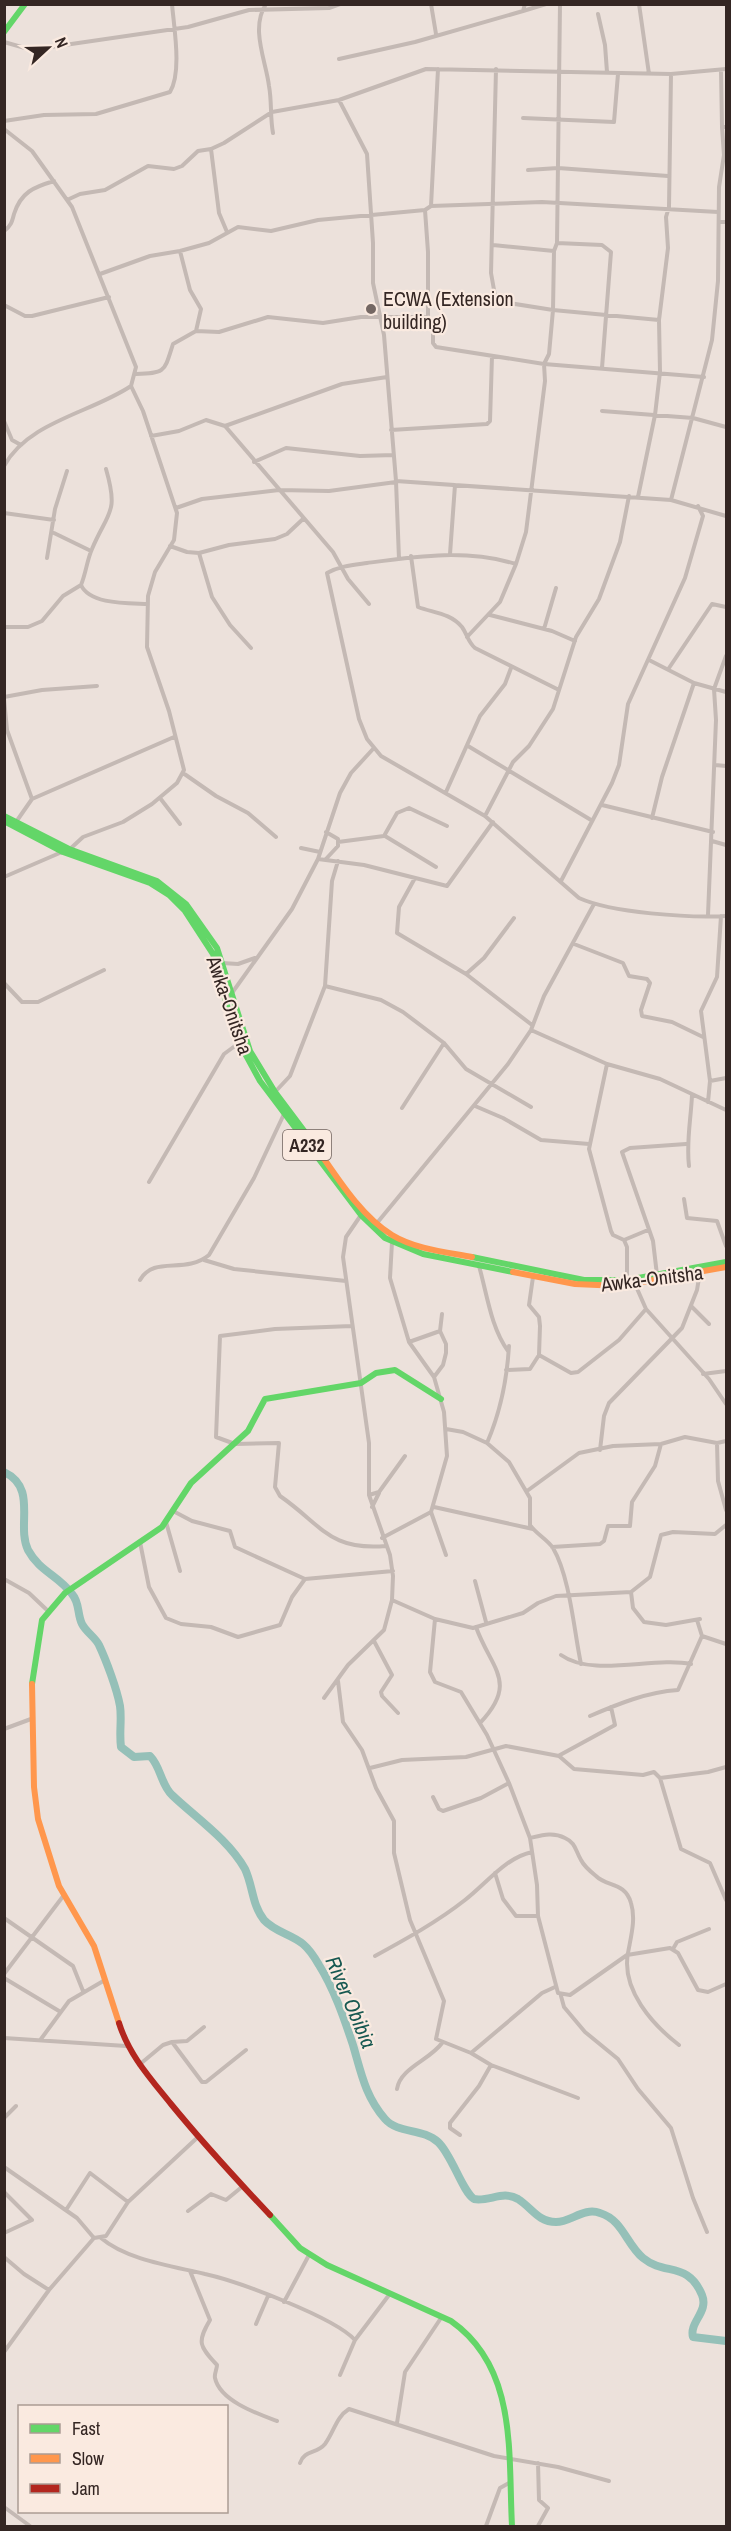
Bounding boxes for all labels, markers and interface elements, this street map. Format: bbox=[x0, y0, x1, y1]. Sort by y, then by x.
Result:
north arrow bbox=[18, 18, 78, 78]
text: N bbox=[50, 34, 74, 51]
place label: ECWA (Extension building) bbox=[383, 285, 514, 335]
marker: ECWA (Extension building) bbox=[364, 302, 378, 316]
street label: Awka-Onitsha bbox=[200, 951, 259, 1058]
road number: A232 bbox=[283, 1130, 331, 1160]
street label: Awka-Onitsha bbox=[598, 1258, 705, 1298]
water label: River Obibia bbox=[319, 1951, 383, 2053]
legend bbox=[18, 2405, 228, 2513]
text: Fast bbox=[72, 2416, 100, 2441]
text: Slow bbox=[72, 2446, 104, 2471]
text: Jam bbox=[72, 2476, 100, 2501]

